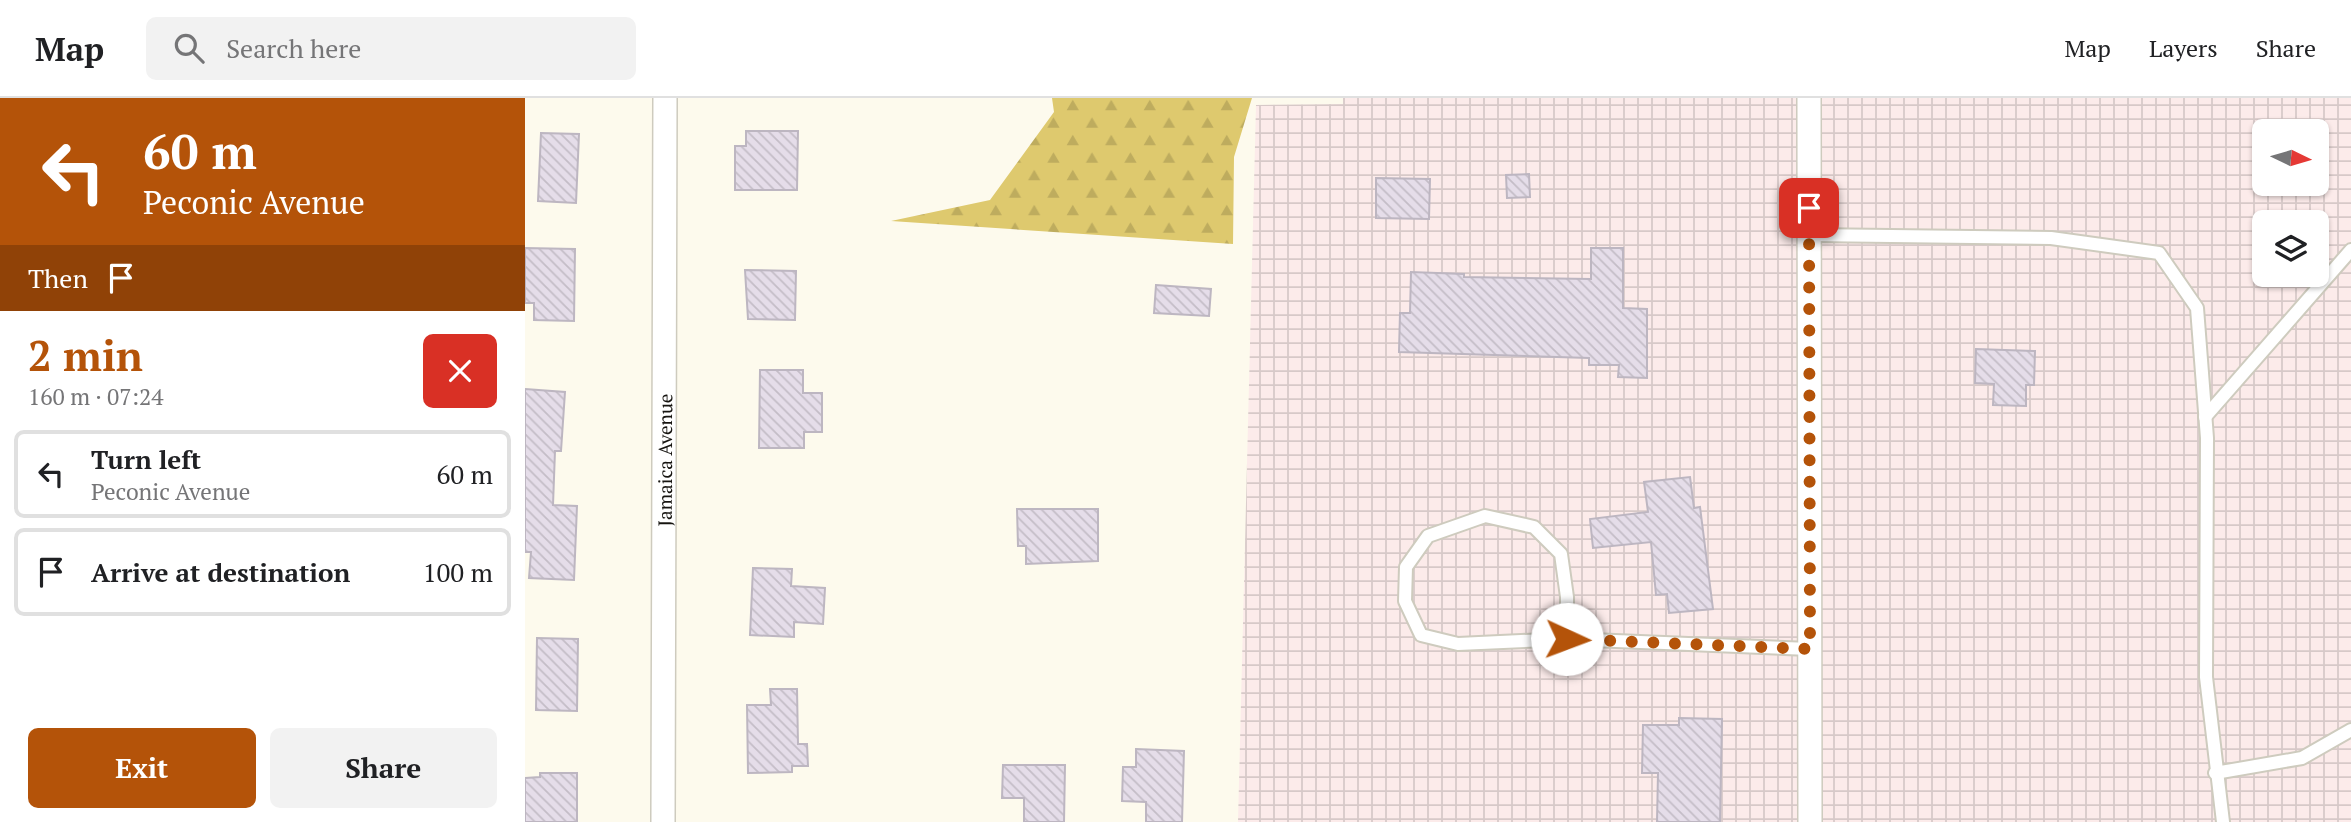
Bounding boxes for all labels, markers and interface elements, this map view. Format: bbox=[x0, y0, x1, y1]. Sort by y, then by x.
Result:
search box bbox=[146, 17, 636, 80]
text: Map bbox=[35, 27, 104, 70]
icon: search bbox=[170, 29, 208, 67]
text: Search here bbox=[226, 31, 361, 65]
text: Map bbox=[2064, 32, 2111, 64]
text: Layers bbox=[2149, 32, 2218, 64]
text: Share bbox=[2256, 32, 2316, 64]
text: 60 m bbox=[143, 118, 257, 183]
north arrow bbox=[2252, 119, 2329, 196]
map controls bbox=[2252, 119, 2329, 287]
icon: left bbox=[28, 126, 119, 217]
pin bbox=[1779, 178, 1839, 238]
text: Peconic Avenue bbox=[143, 181, 365, 223]
icon: arrive bbox=[1790, 189, 1828, 227]
button: layers bbox=[2252, 210, 2329, 287]
icon: arrive bbox=[102, 259, 140, 297]
text: Then bbox=[28, 261, 88, 295]
text: 2 min bbox=[28, 327, 143, 383]
button: close bbox=[423, 334, 497, 408]
text: 160 m · 07:24 bbox=[28, 381, 163, 412]
street label: Jamaica Avenue bbox=[651, 394, 677, 526]
text: Turn left bbox=[91, 442, 201, 476]
icon: left bbox=[32, 455, 70, 493]
text: 60 m bbox=[437, 457, 493, 491]
text: Peconic Avenue bbox=[91, 476, 250, 507]
icon: arrive bbox=[32, 553, 70, 591]
text: Arrive at destination bbox=[91, 555, 350, 589]
text: 100 m bbox=[423, 555, 493, 589]
position arrow bbox=[1530, 602, 1604, 676]
button: Exit bbox=[28, 728, 256, 808]
button: Share bbox=[270, 728, 497, 808]

